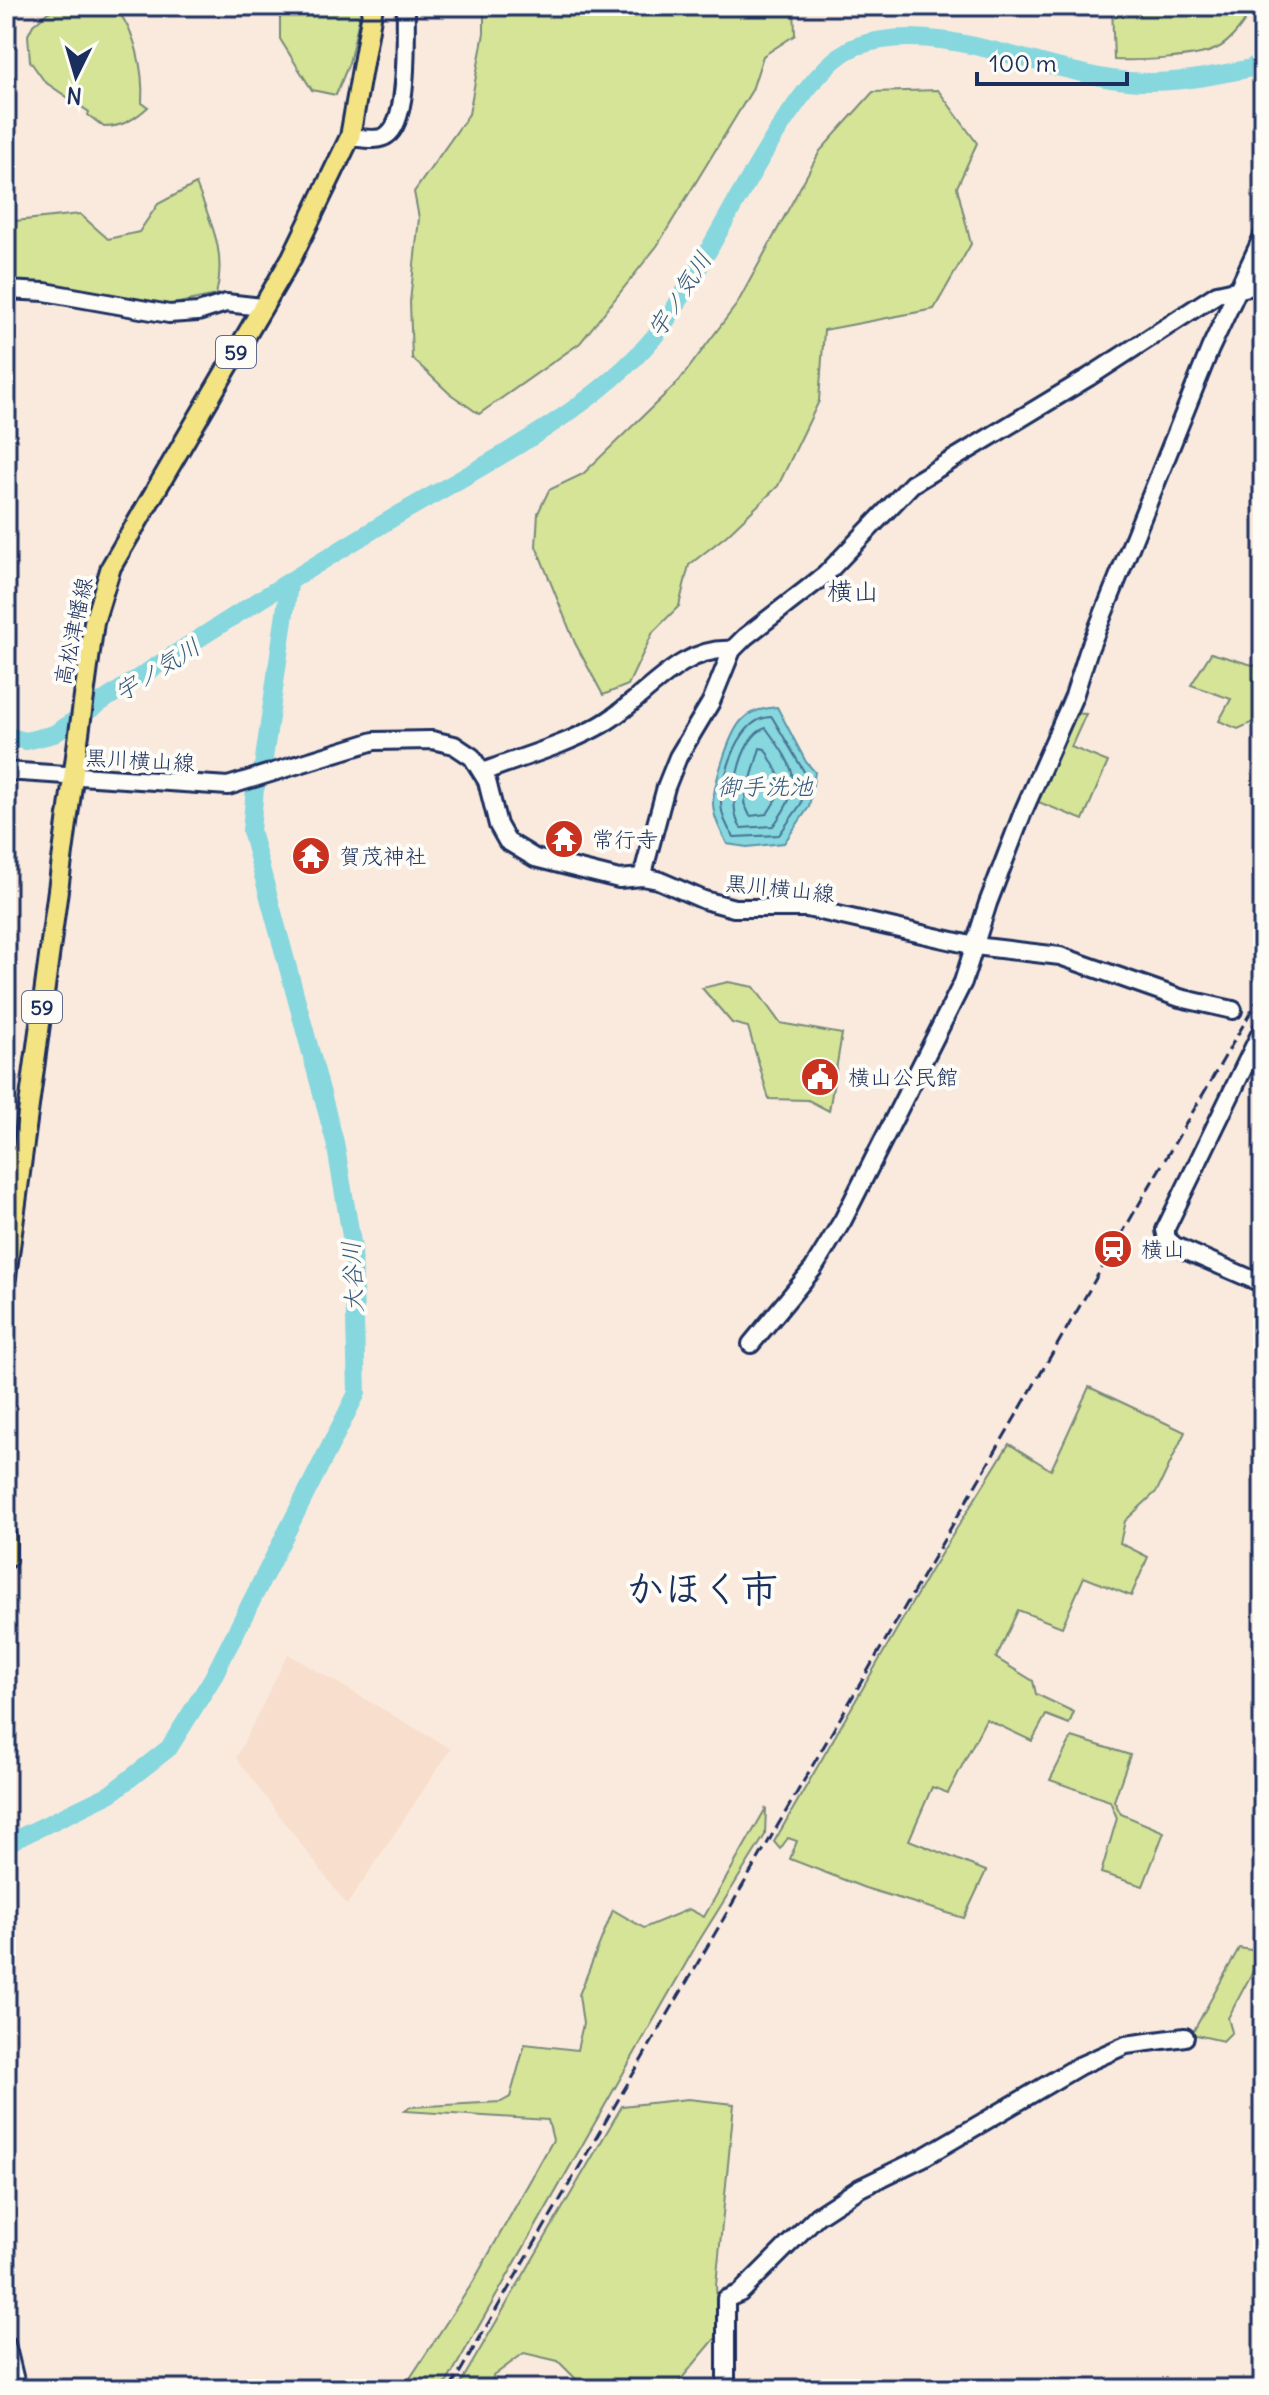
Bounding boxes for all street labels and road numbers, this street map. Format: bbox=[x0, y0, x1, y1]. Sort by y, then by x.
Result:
road number: 59 bbox=[216, 336, 256, 368]
street label: 高松津幡線 bbox=[48, 574, 98, 688]
street label: 黒川横山線 bbox=[84, 743, 196, 777]
street label: 黒川横山線 bbox=[724, 868, 836, 908]
road number: 59 bbox=[22, 991, 62, 1023]

